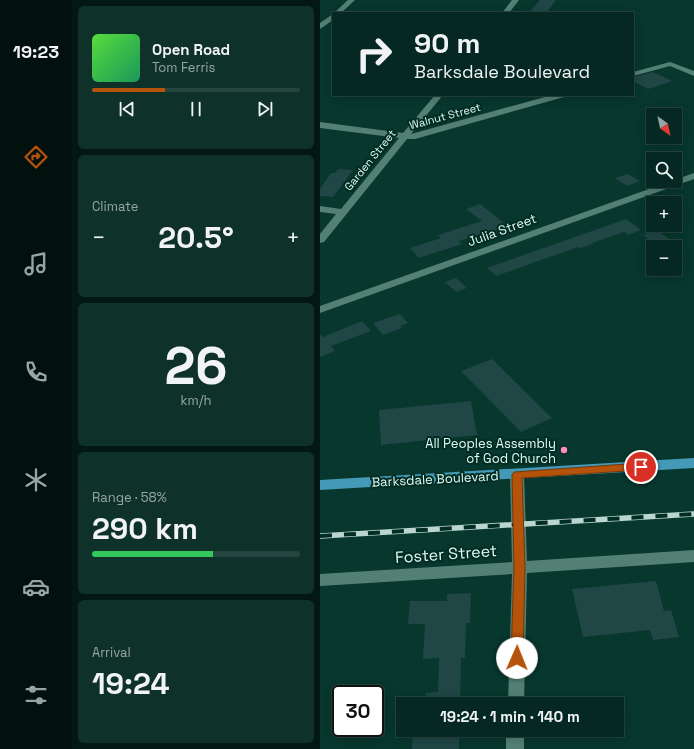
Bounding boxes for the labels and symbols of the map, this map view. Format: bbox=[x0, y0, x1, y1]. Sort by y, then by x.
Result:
street label: Walnut Street bbox=[408, 100, 482, 132]
north arrow bbox=[646, 108, 682, 144]
street label: Garden Street bbox=[341, 127, 399, 193]
street label: Julia Street bbox=[465, 210, 539, 250]
place label: All Peoples Assembly of God Church bbox=[425, 435, 556, 467]
marker: All Peoples Assembly of God Church bbox=[559, 445, 569, 455]
pin bbox=[624, 450, 658, 484]
street label: Barksdale Boulevard bbox=[371, 467, 499, 491]
street label: Foster Street bbox=[394, 540, 498, 568]
position arrow bbox=[496, 637, 538, 679]
speed limit sign: 30 bbox=[332, 685, 384, 737]

